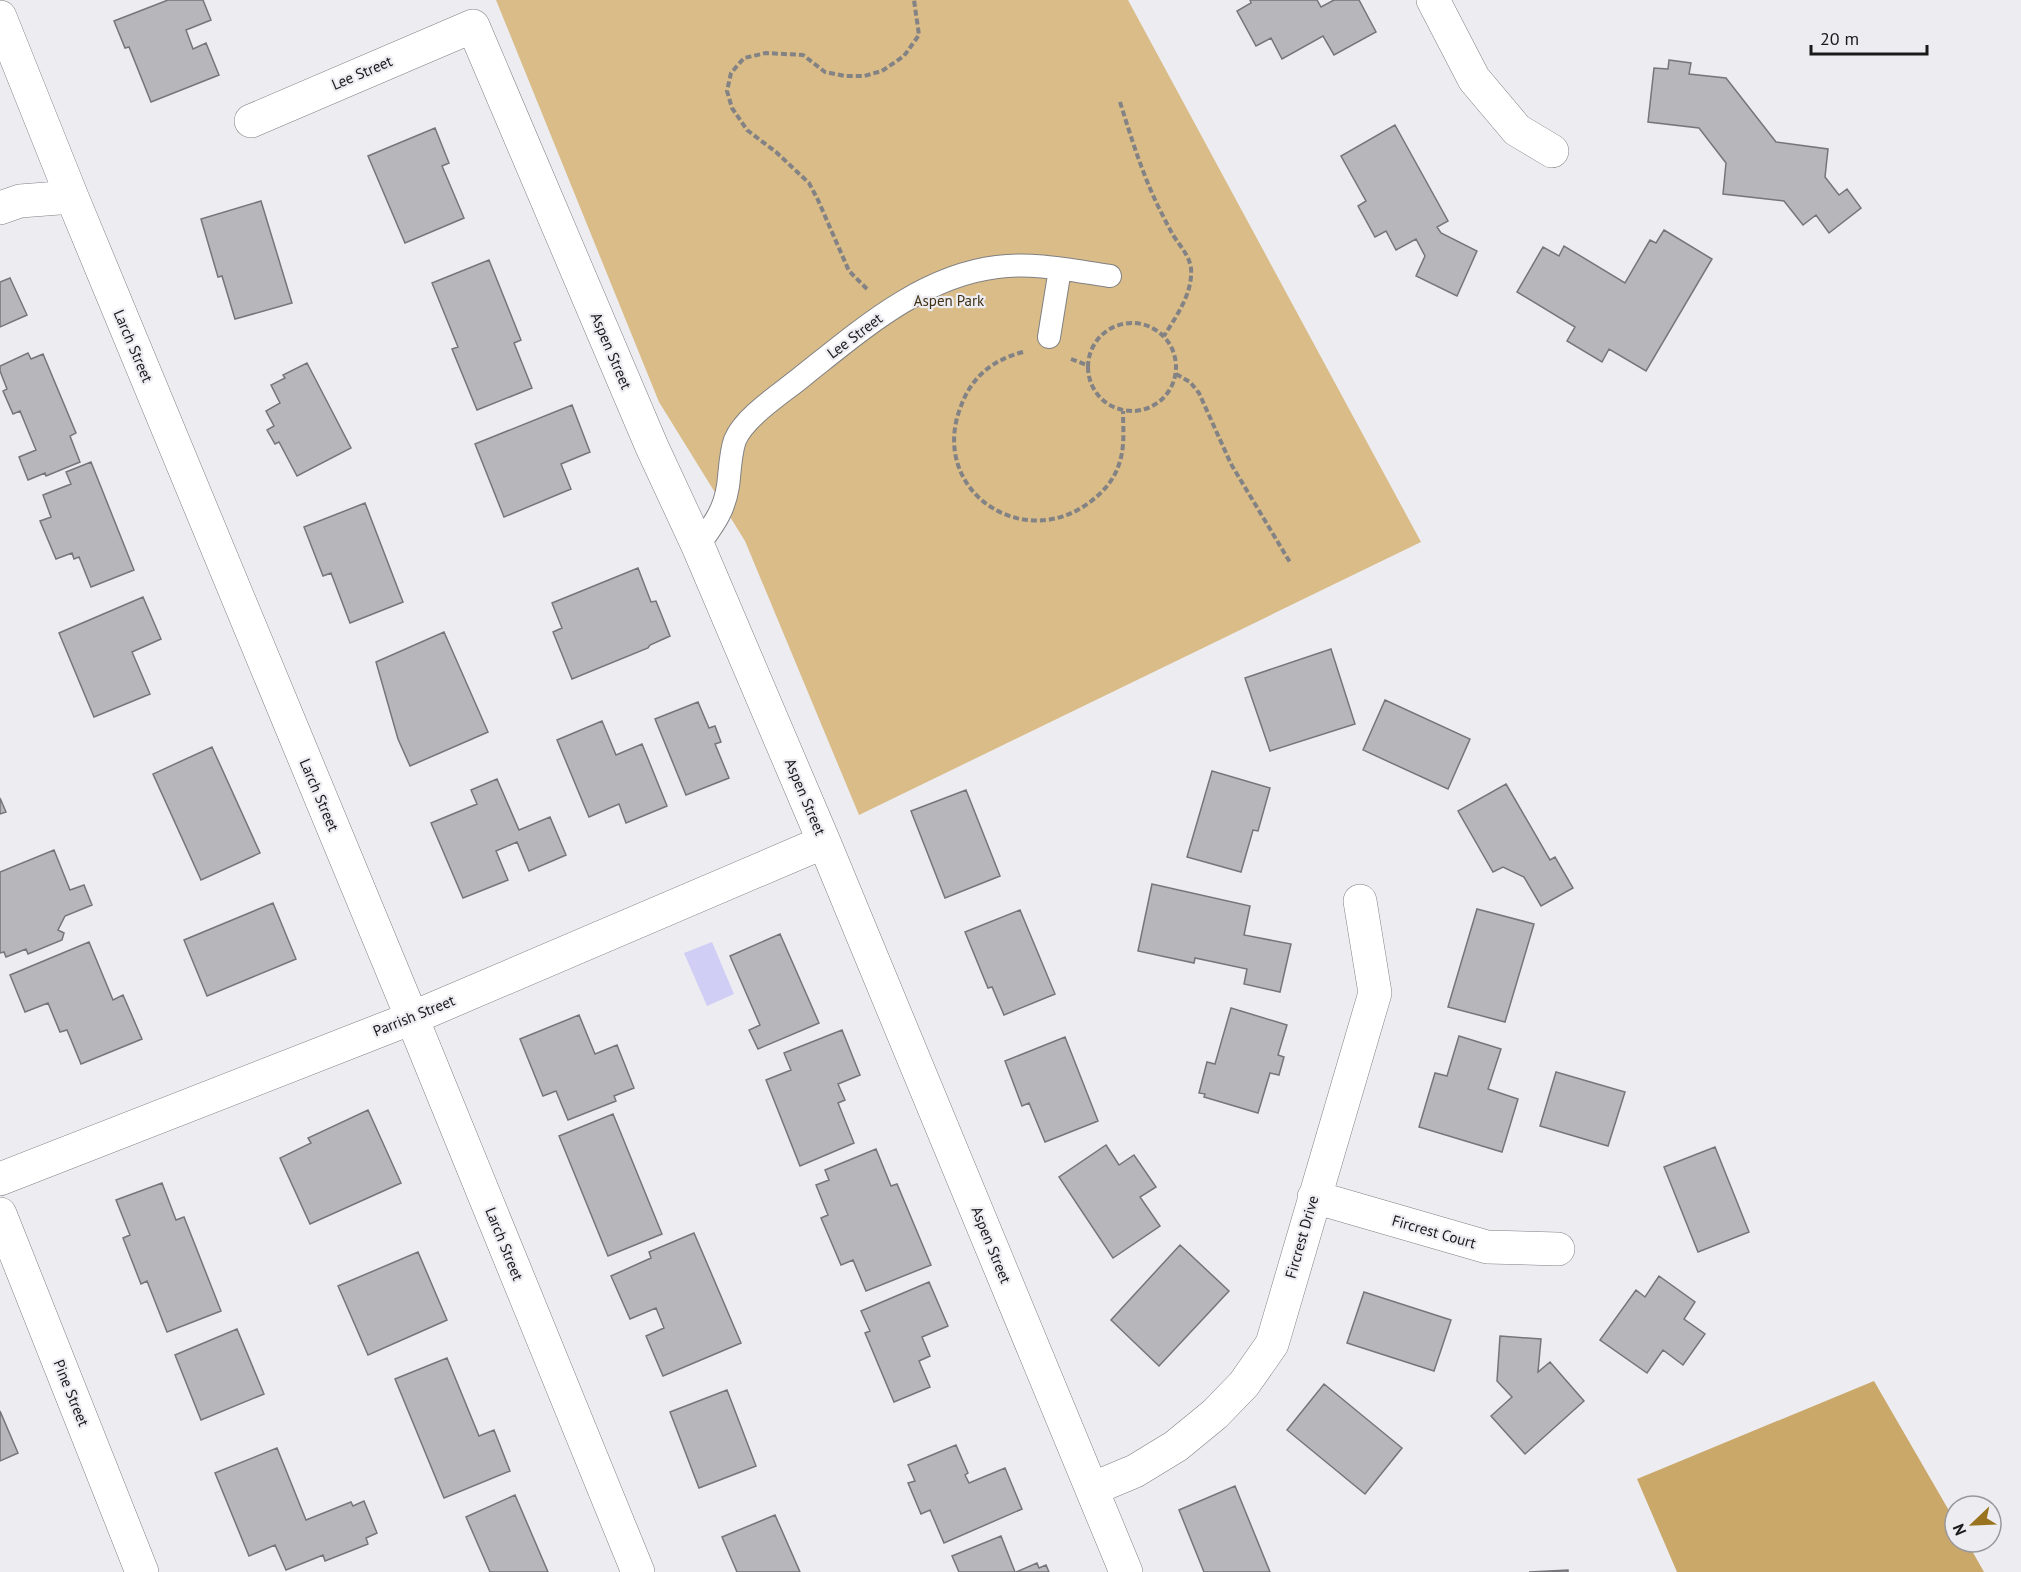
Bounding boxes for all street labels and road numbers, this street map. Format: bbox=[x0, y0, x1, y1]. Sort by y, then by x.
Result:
street label: Lee Street bbox=[329, 51, 395, 94]
street label: Larch Street bbox=[110, 307, 157, 385]
street label: Lee Street bbox=[823, 309, 886, 363]
street label: Aspen Street bbox=[587, 310, 636, 392]
street label: Larch Street bbox=[296, 756, 343, 834]
street label: Aspen Street bbox=[781, 756, 830, 838]
street label: Parrish Street bbox=[370, 991, 457, 1041]
street label: Fircrest Drive bbox=[1281, 1193, 1322, 1281]
street label: Larch Street bbox=[481, 1204, 528, 1283]
street label: Aspen Street bbox=[967, 1204, 1016, 1286]
street label: Fircrest Court bbox=[1390, 1210, 1478, 1253]
street label: Pine Street bbox=[49, 1357, 93, 1429]

